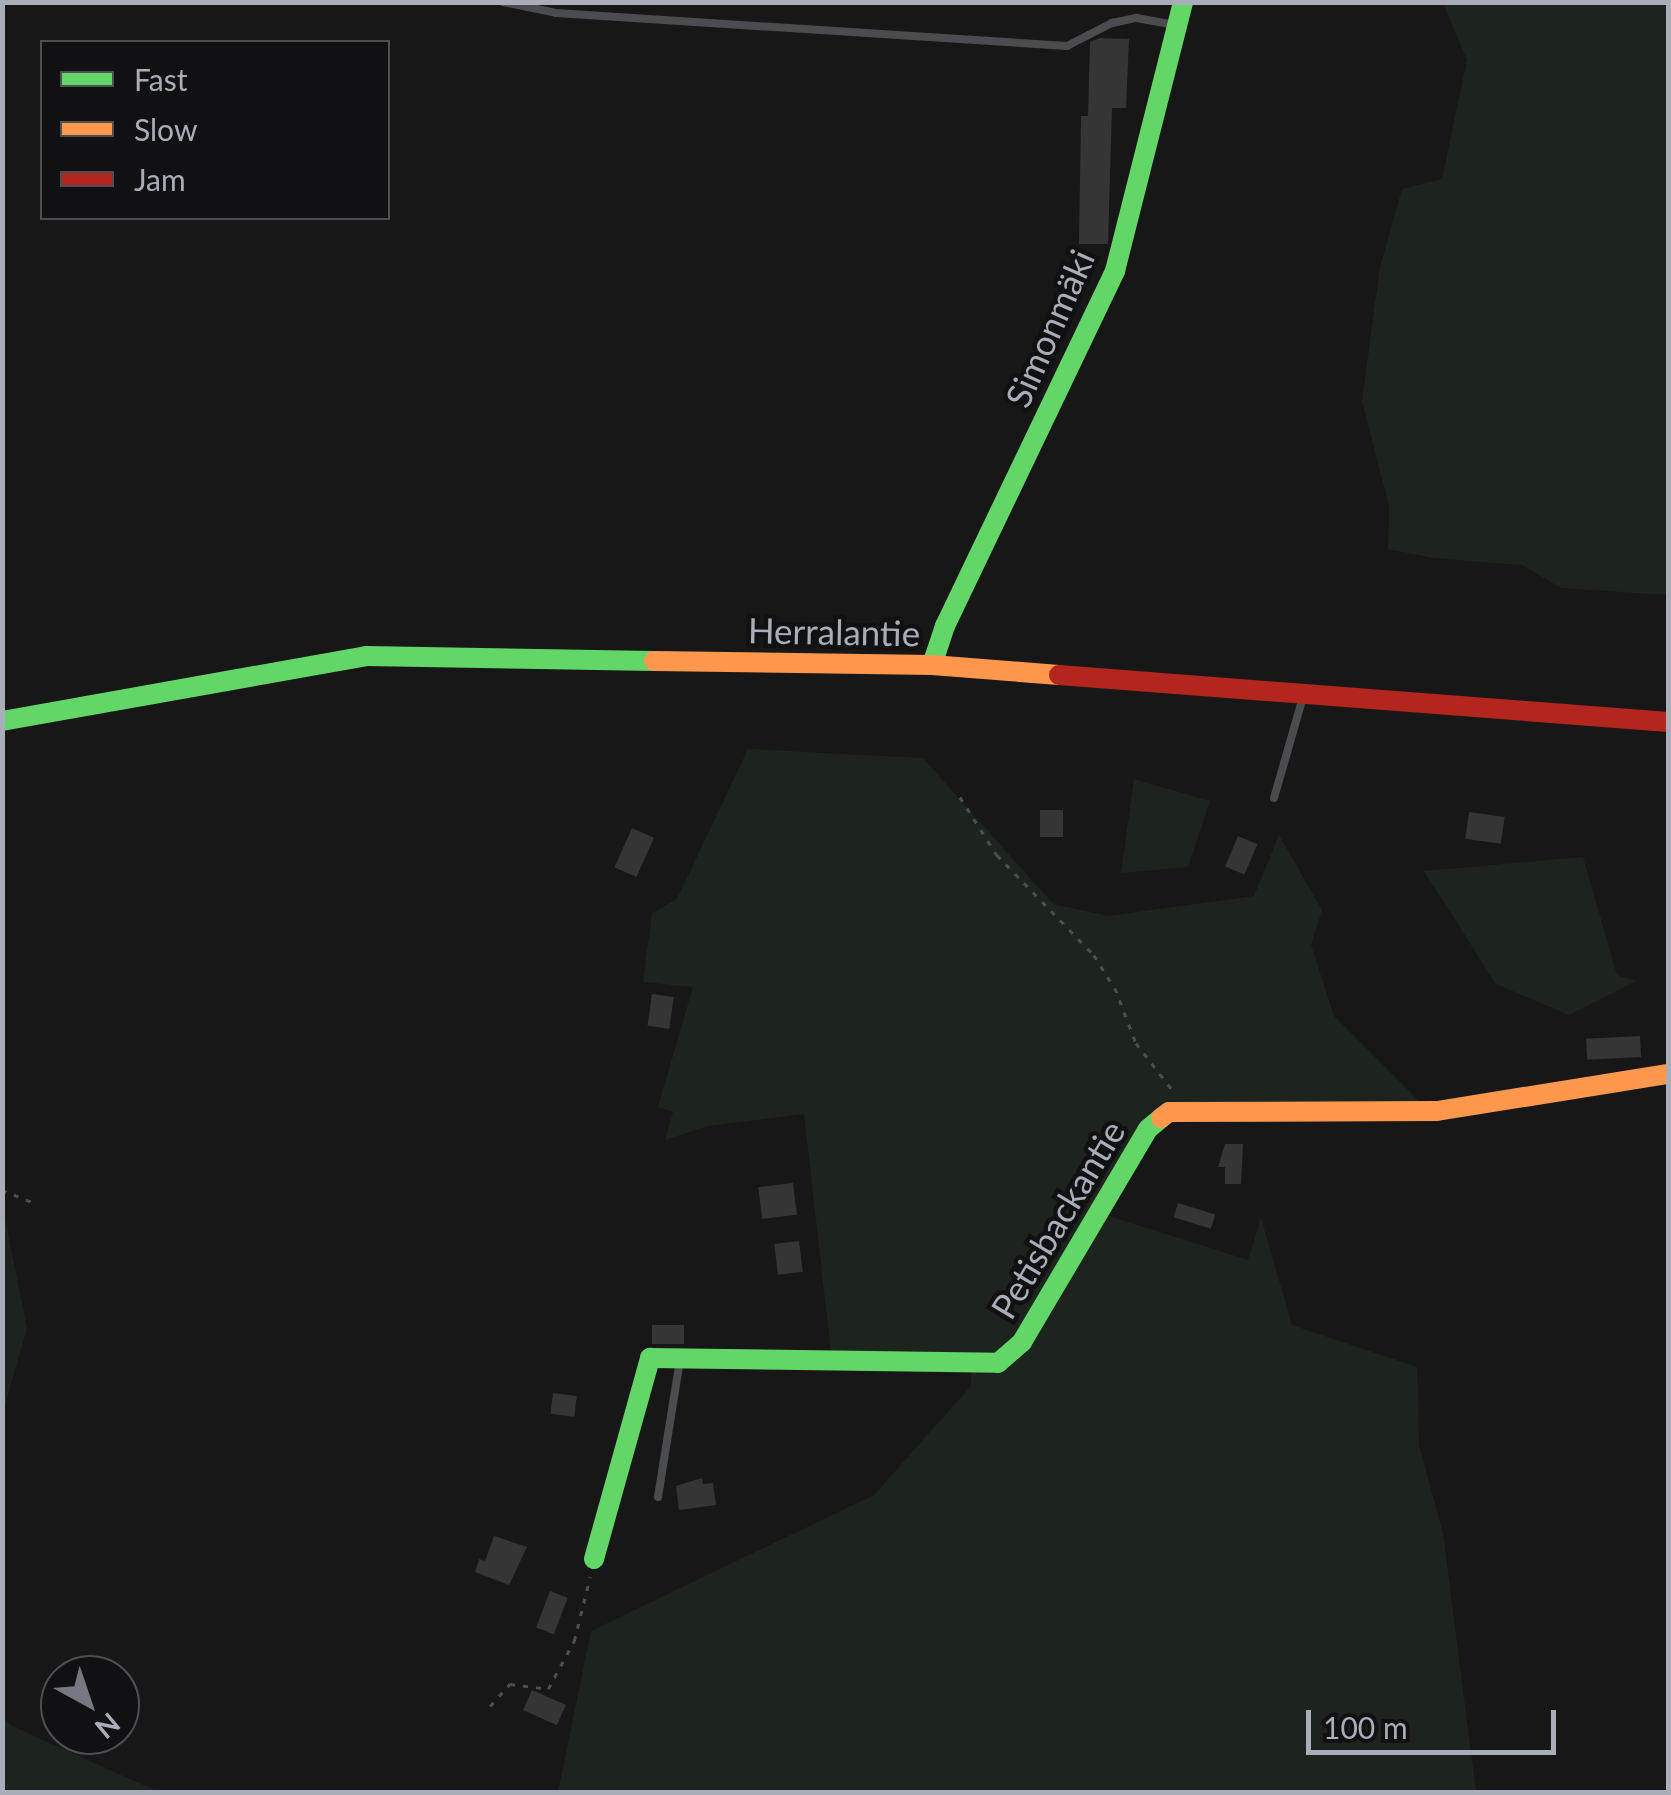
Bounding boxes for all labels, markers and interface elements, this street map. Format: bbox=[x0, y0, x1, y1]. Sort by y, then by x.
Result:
legend bbox=[40, 40, 390, 220]
text: Fast bbox=[134, 61, 188, 97]
text: Slow bbox=[134, 111, 197, 147]
text: Jam bbox=[134, 161, 186, 197]
street label: Simonmäki bbox=[996, 243, 1102, 413]
street label: Herralantie bbox=[748, 609, 920, 653]
street label: Petisbackantie bbox=[981, 1112, 1133, 1326]
north arrow bbox=[40, 1655, 140, 1755]
scale bar bbox=[1311, 1690, 1561, 1752]
text: N bbox=[89, 1706, 127, 1746]
text: 100 m bbox=[1323, 1709, 1408, 1745]

